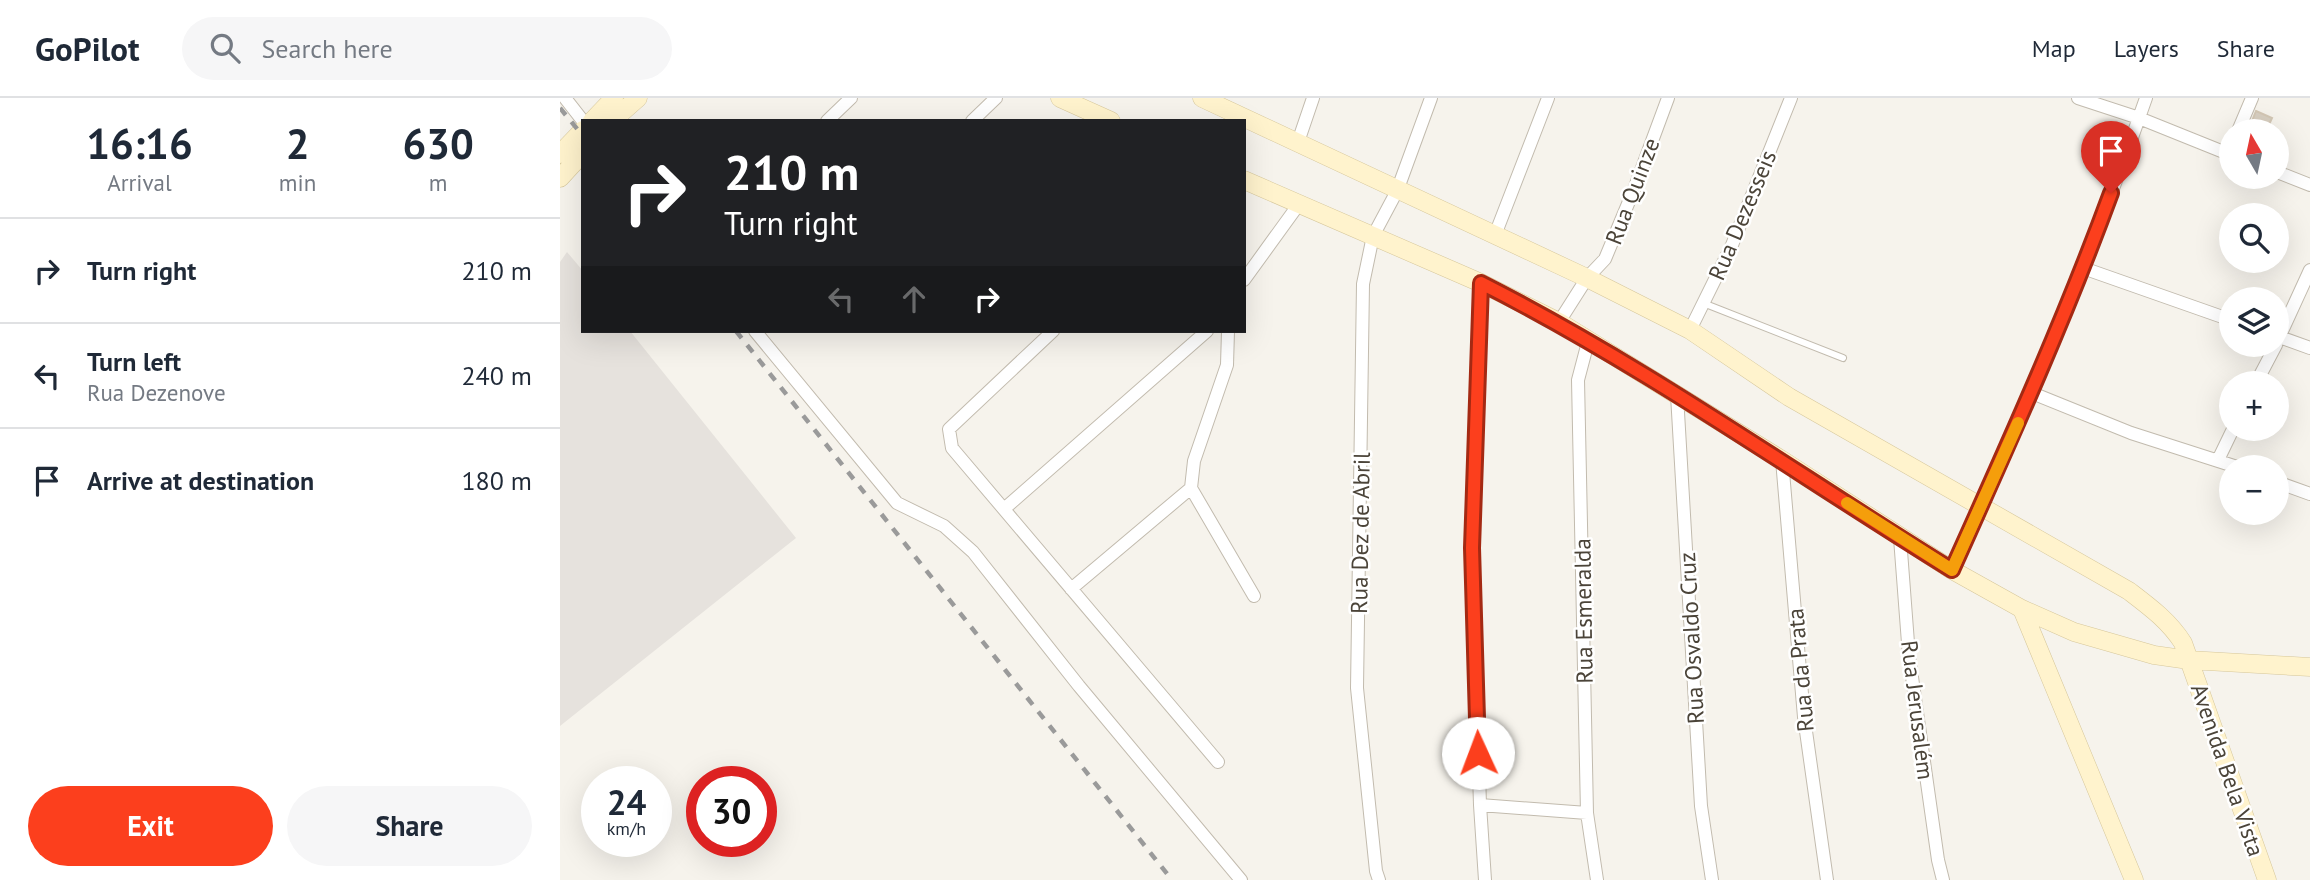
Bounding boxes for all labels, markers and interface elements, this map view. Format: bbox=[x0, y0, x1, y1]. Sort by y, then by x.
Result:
search box bbox=[182, 17, 672, 80]
text: GoPilot bbox=[35, 27, 140, 70]
icon: search bbox=[206, 29, 244, 67]
text: Search here bbox=[262, 32, 393, 65]
text: Map bbox=[2032, 33, 2076, 64]
text: Layers bbox=[2114, 33, 2179, 64]
text: Share bbox=[2217, 33, 2275, 64]
text: 16:16 bbox=[86, 116, 193, 171]
text: 2 bbox=[286, 116, 309, 171]
text: 630 bbox=[402, 116, 474, 171]
north arrow bbox=[2219, 119, 2289, 189]
map controls bbox=[2219, 119, 2289, 525]
pin bbox=[2081, 121, 2141, 193]
icon: arrive bbox=[2092, 132, 2130, 170]
street label: Rua Quinze bbox=[1598, 134, 1666, 248]
text: 210 m bbox=[724, 140, 859, 204]
street label: Rua Dezesseis bbox=[1702, 146, 1782, 284]
icon: right bbox=[609, 147, 700, 238]
text: Arrival bbox=[107, 168, 172, 197]
text: min bbox=[279, 168, 316, 197]
text: m bbox=[429, 168, 447, 197]
text: Turn right bbox=[724, 202, 858, 244]
button: search bbox=[2219, 203, 2289, 273]
icon: right bbox=[28, 252, 66, 290]
text: Turn right bbox=[87, 254, 196, 287]
text: 210 m bbox=[461, 254, 532, 287]
icon: left bbox=[822, 280, 860, 318]
icon: ahead bbox=[895, 280, 933, 318]
icon: right bbox=[968, 280, 1006, 318]
button: layers bbox=[2219, 287, 2289, 357]
text: Turn left bbox=[87, 345, 181, 378]
icon: left bbox=[28, 357, 66, 395]
text: 240 m bbox=[461, 359, 532, 392]
button: + bbox=[2219, 371, 2289, 441]
text: Rua Dezenove bbox=[87, 378, 226, 407]
street label: Rua Dez de Abril bbox=[1344, 452, 1376, 614]
button: − bbox=[2219, 455, 2289, 525]
icon: arrive bbox=[28, 462, 66, 500]
text: Arrive at destination bbox=[87, 464, 314, 497]
text: 180 m bbox=[461, 464, 532, 497]
street label: Rua Esmeralda bbox=[1567, 538, 1599, 684]
street label: Rua Osvaldo Cruz bbox=[1672, 551, 1710, 725]
street label: Rua da Prata bbox=[1780, 607, 1820, 733]
street label: Rua Jerusalém bbox=[1895, 639, 1941, 781]
street label: Avenida Bela Vista bbox=[2185, 680, 2271, 860]
position arrow bbox=[1441, 716, 1515, 790]
speed limit sign: 30 bbox=[686, 766, 777, 857]
text: 24 bbox=[607, 779, 646, 825]
button: Exit bbox=[28, 786, 273, 866]
button: Share bbox=[287, 786, 532, 866]
text: km/h bbox=[607, 817, 646, 840]

